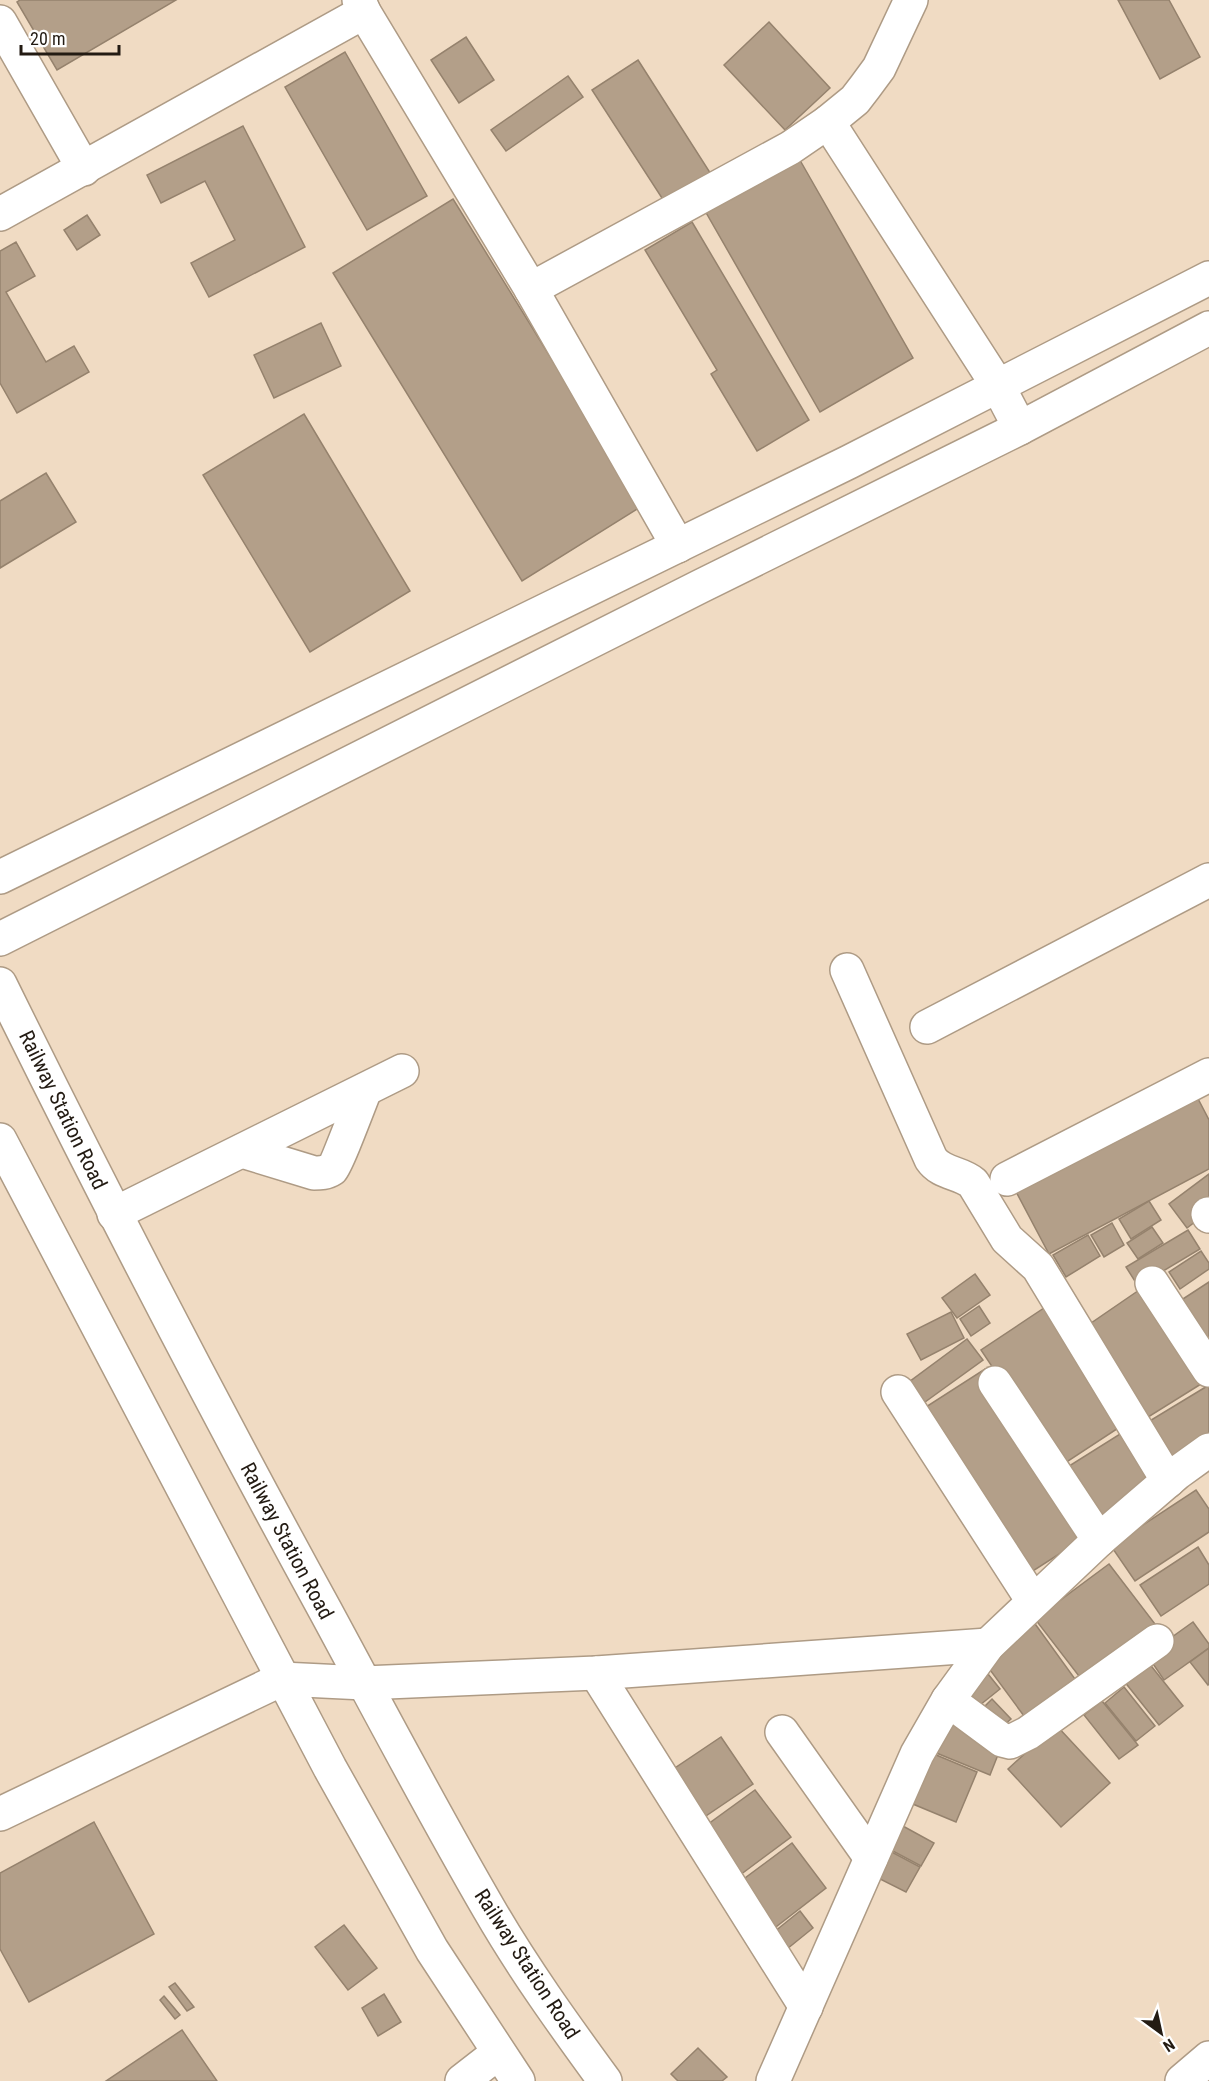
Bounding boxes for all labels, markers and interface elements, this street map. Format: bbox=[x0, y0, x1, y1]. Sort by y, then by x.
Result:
scale bar bbox=[21, 18, 118, 56]
text: 20 m bbox=[30, 28, 65, 49]
street label: Railway Station Road bbox=[14, 1027, 112, 1193]
street label: Railway Station Road bbox=[236, 1459, 338, 1623]
street label: Railway Station Road bbox=[470, 1885, 584, 2043]
north arrow bbox=[1131, 2003, 1191, 2063]
text: N bbox=[1160, 2035, 1178, 2056]

